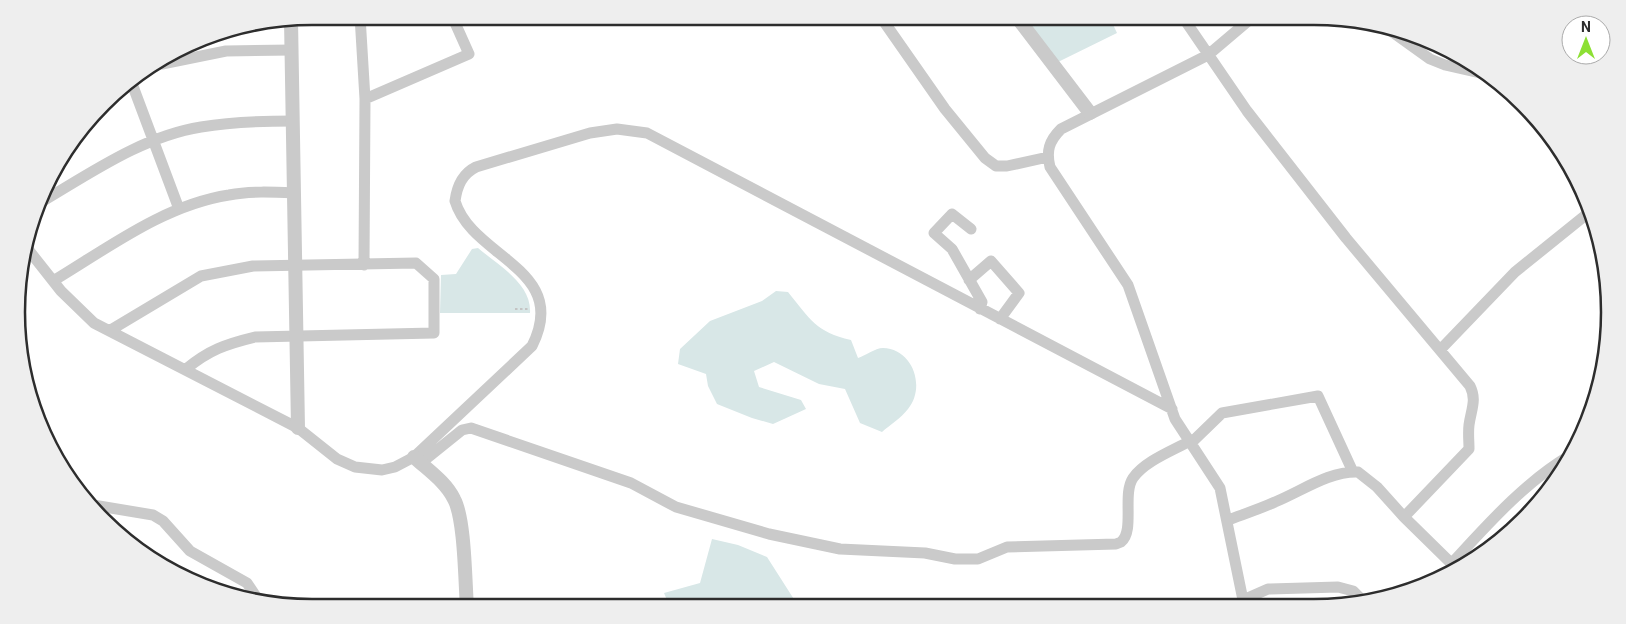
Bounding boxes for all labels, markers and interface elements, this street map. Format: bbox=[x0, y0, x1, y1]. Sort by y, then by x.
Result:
north arrow bbox=[1561, 15, 1611, 65]
text: N bbox=[1581, 19, 1591, 35]

